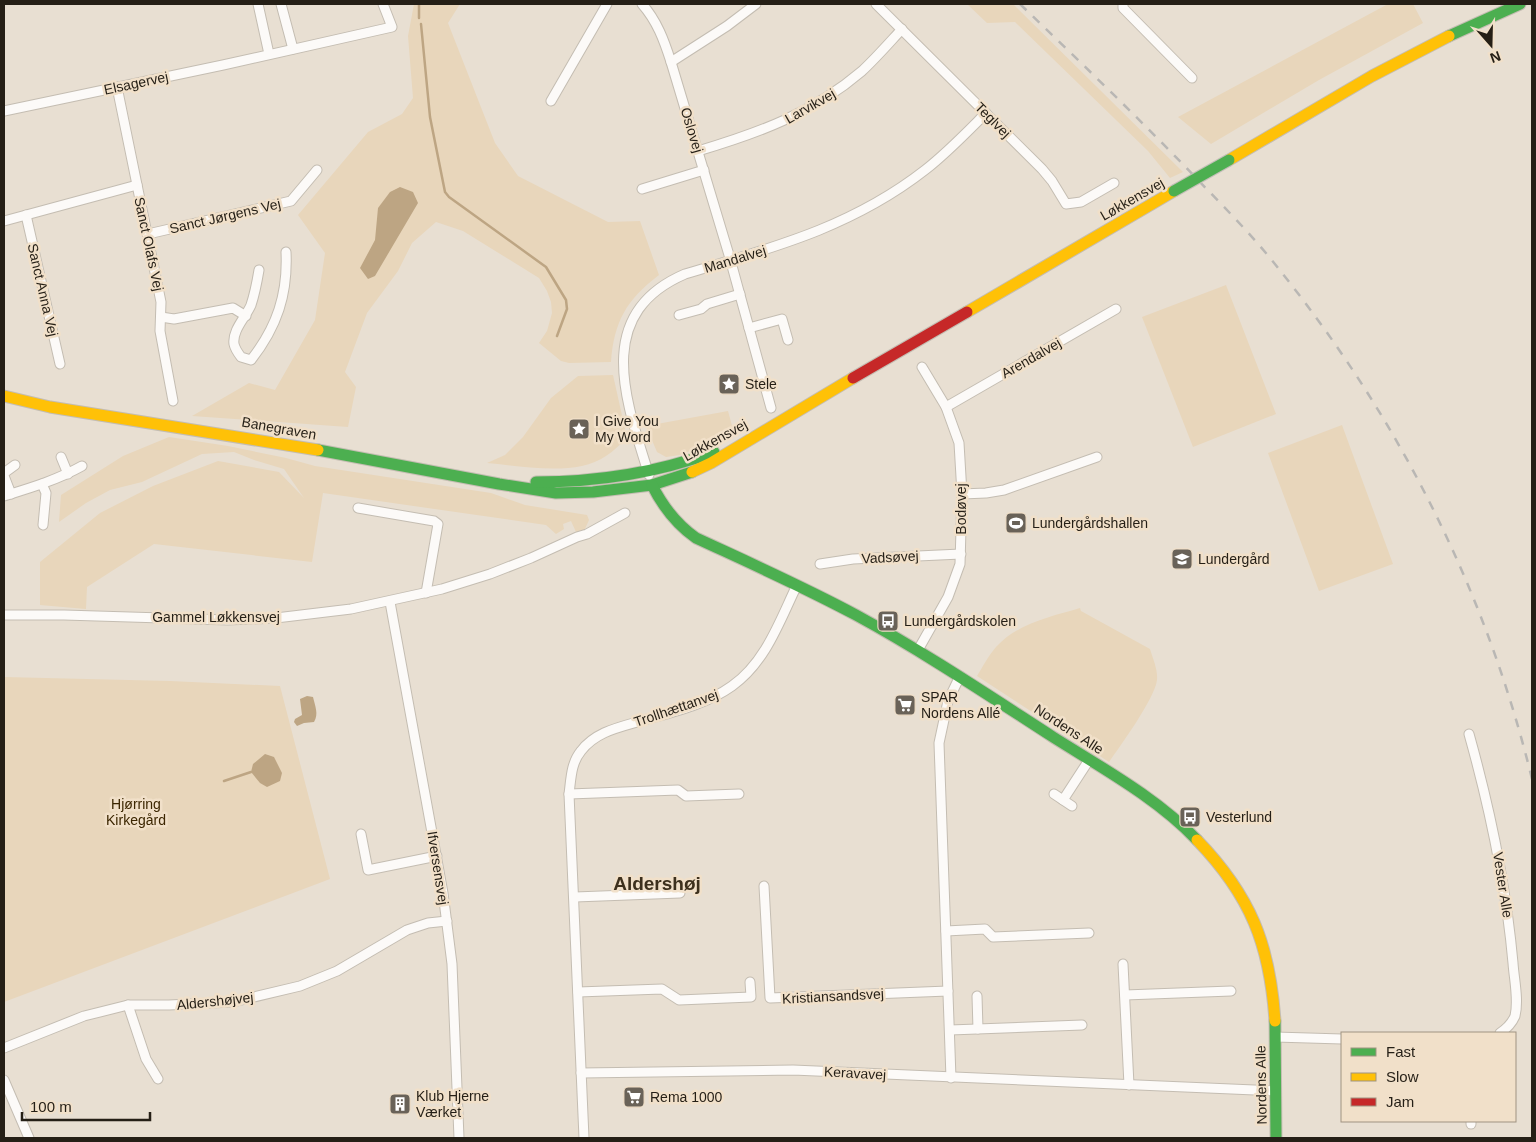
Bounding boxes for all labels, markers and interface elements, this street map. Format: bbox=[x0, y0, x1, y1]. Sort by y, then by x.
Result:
north arrow bbox=[1466, 20, 1516, 70]
text: N bbox=[1488, 48, 1503, 66]
street label: Elsagervej bbox=[102, 68, 170, 98]
street label: Larvikvej bbox=[782, 85, 838, 127]
street label: Teglvej bbox=[972, 99, 1014, 141]
street label: Oslovej bbox=[678, 105, 706, 155]
street label: Løkkensvej bbox=[1097, 174, 1167, 224]
street label: Sanct Jørgens Vej bbox=[168, 195, 282, 237]
street label: Sanct Olafs Vej bbox=[131, 196, 167, 292]
street label: Sanct Anna Vej bbox=[25, 242, 61, 338]
street label: Mandalvej bbox=[702, 242, 768, 276]
street label: Arendalvej bbox=[998, 335, 1064, 381]
place icon: Stele bbox=[717, 372, 741, 396]
place label: Stele bbox=[745, 376, 777, 392]
place label: I Give You My Word bbox=[595, 413, 659, 445]
street label: Banegraven bbox=[240, 414, 318, 442]
street label: Løkkensvej bbox=[680, 416, 750, 464]
place icon: I Give You My Word bbox=[567, 417, 591, 441]
street label: Bodøvej bbox=[953, 483, 969, 535]
sports icon: Lundergårdshallen bbox=[1004, 511, 1028, 535]
place label: Lundergårdshallen bbox=[1032, 515, 1148, 531]
school or university icon: Lundergård bbox=[1170, 547, 1194, 571]
street label: Vadsøvej bbox=[861, 548, 919, 566]
place label: Lundergård bbox=[1198, 551, 1270, 567]
street label: Gammel Løkkensvej bbox=[152, 609, 280, 625]
bus stop icon: Lundergårdskolen bbox=[876, 609, 900, 633]
place label: Lundergårdskolen bbox=[904, 613, 1016, 629]
street label: Trollhættanvej bbox=[632, 686, 720, 730]
place label: SPAR Nordens Allé bbox=[921, 689, 1001, 721]
supermarket icon: SPAR Nordens Allé bbox=[893, 693, 917, 717]
street label: Nordens Alle bbox=[1031, 701, 1107, 757]
park label: Hjørring Kirkegård bbox=[106, 796, 166, 828]
bus stop icon: Vesterlund bbox=[1178, 805, 1202, 829]
place label: Vesterlund bbox=[1206, 809, 1272, 825]
street label: Ifversensvej bbox=[424, 830, 452, 906]
street label: Vester Alle bbox=[1490, 851, 1516, 919]
district label: Aldershøj bbox=[613, 873, 701, 894]
street label: Kristiansandsvej bbox=[782, 985, 884, 1007]
street label: Aldershøjvej bbox=[176, 989, 254, 1013]
legend bbox=[1341, 1032, 1516, 1122]
text: Fast bbox=[1386, 1043, 1416, 1060]
street label: Nordens Alle bbox=[1252, 1045, 1270, 1125]
street label: Keravavej bbox=[823, 1063, 887, 1083]
text: Slow bbox=[1386, 1068, 1419, 1085]
supermarket icon: Rema 1000 bbox=[622, 1085, 646, 1109]
place label: Klub Hjerne Værket bbox=[416, 1088, 489, 1120]
place label: Rema 1000 bbox=[650, 1089, 723, 1105]
scale bar bbox=[22, 1090, 150, 1122]
building icon: Klub Hjerne Værket bbox=[388, 1092, 412, 1116]
text: Jam bbox=[1386, 1093, 1414, 1110]
text: 100 m bbox=[30, 1098, 72, 1115]

